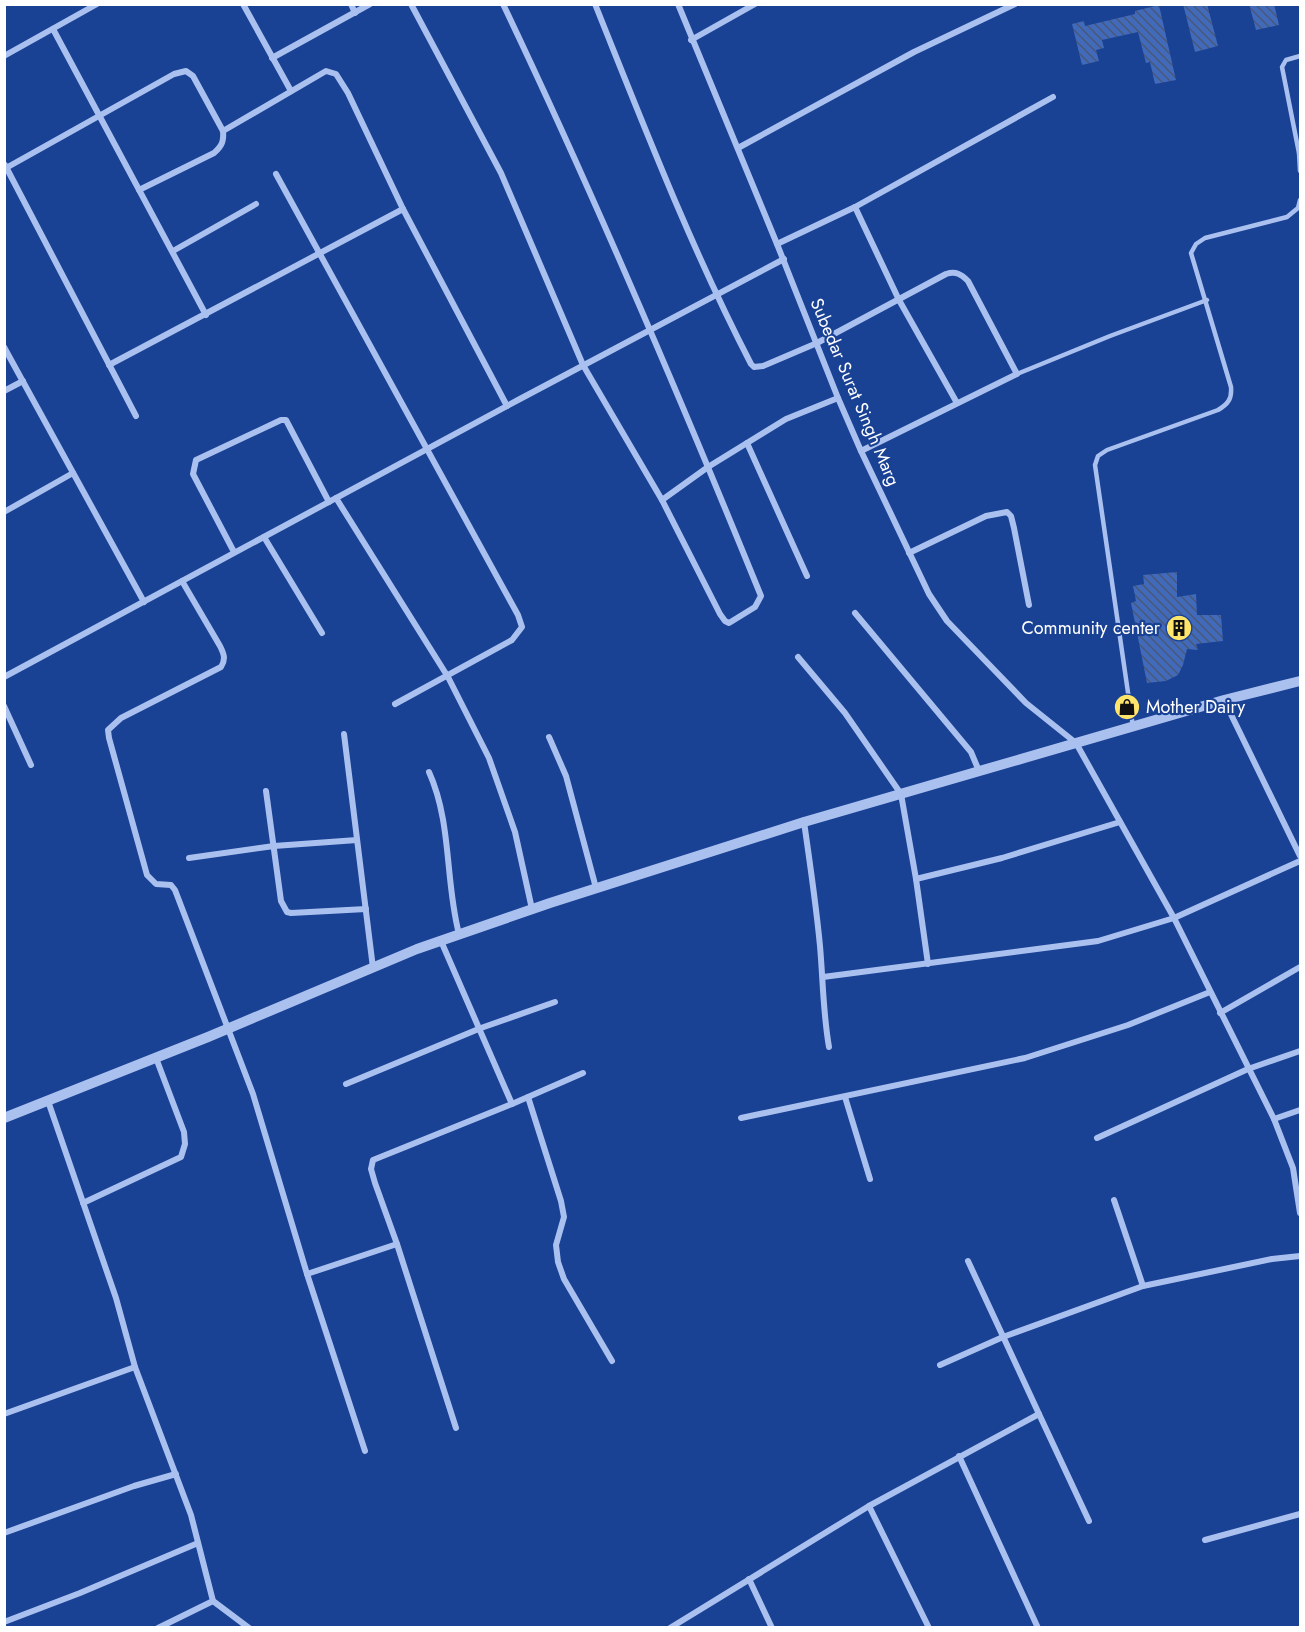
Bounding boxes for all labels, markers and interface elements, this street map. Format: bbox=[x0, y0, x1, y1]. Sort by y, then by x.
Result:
street label: Subedar Surat Singh Marg bbox=[804, 294, 906, 490]
building icon: Community center bbox=[1164, 613, 1194, 643]
place label: Community center bbox=[1021, 615, 1161, 641]
shop icon: Mother Dairy bbox=[1112, 692, 1142, 722]
place label: Mother Dairy bbox=[1146, 694, 1245, 720]

